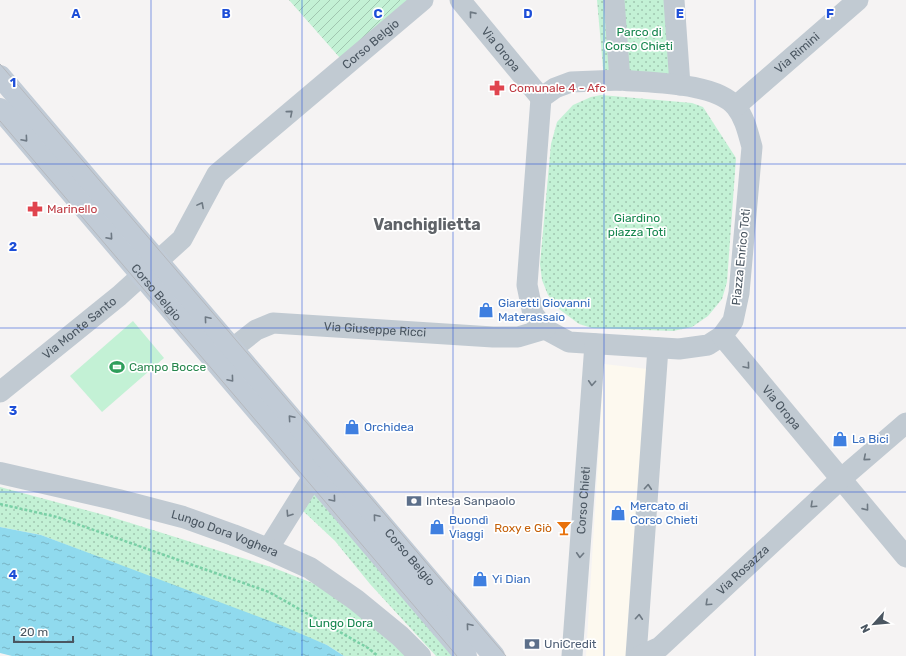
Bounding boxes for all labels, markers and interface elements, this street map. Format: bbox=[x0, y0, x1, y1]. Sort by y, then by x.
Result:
text: A bbox=[71, 6, 81, 21]
text: B bbox=[221, 6, 231, 21]
text: C bbox=[373, 6, 383, 21]
text: D bbox=[523, 6, 533, 21]
text: E bbox=[676, 6, 684, 21]
text: F bbox=[826, 6, 834, 21]
one-way arrow bbox=[470, 12, 477, 19]
street label: Corso Belgio bbox=[340, 16, 402, 72]
street label: Via Oropa bbox=[478, 24, 523, 74]
park label: Parco di Corso Chieti bbox=[605, 25, 673, 53]
street label: Via Rimini bbox=[772, 30, 823, 76]
text: 1 bbox=[10, 75, 16, 90]
pharmacy icon: Comunale 4 - Afc bbox=[488, 79, 506, 97]
place label: Comunale 4 - Afc bbox=[509, 81, 606, 95]
one-way arrow bbox=[285, 110, 292, 117]
one-way arrow bbox=[21, 134, 28, 141]
pharmacy icon: Marinello bbox=[26, 200, 44, 218]
place label: Marinello bbox=[47, 202, 97, 216]
one-way arrow bbox=[196, 202, 203, 209]
street label: Piazza Enrico Toti bbox=[729, 208, 753, 306]
park label: Giardino piazza Toti bbox=[608, 211, 666, 239]
district label: Vanchiglietta bbox=[373, 215, 481, 234]
one-way arrow bbox=[105, 233, 112, 240]
text: 2 bbox=[9, 239, 17, 254]
street label: Corso Belgio bbox=[128, 261, 184, 324]
street label: Via Monte Santo bbox=[40, 294, 119, 362]
place label: Giaretti Giovanni Materassaio bbox=[498, 296, 590, 324]
shop icon: Giaretti Giovanni Materassaio bbox=[477, 301, 495, 319]
one-way arrow bbox=[204, 316, 212, 324]
street label: Via Giuseppe Ricci bbox=[323, 319, 427, 340]
sports icon: Campo Bocce bbox=[108, 358, 126, 376]
place label: Campo Bocce bbox=[129, 360, 206, 374]
one-way arrow bbox=[743, 362, 750, 369]
one-way arrow bbox=[226, 374, 233, 381]
one-way arrow bbox=[588, 380, 597, 386]
street label: Via Oropa bbox=[759, 382, 804, 433]
text: 3 bbox=[9, 403, 18, 418]
one-way arrow bbox=[289, 415, 296, 423]
shop icon: Orchidea bbox=[343, 418, 361, 436]
place label: Orchidea bbox=[364, 420, 414, 434]
shop icon: La Bici bbox=[831, 430, 849, 448]
place label: La Bici bbox=[852, 432, 889, 446]
one-way arrow bbox=[863, 453, 870, 460]
street label: Corso Chieti bbox=[574, 466, 593, 535]
one-way arrow bbox=[644, 484, 653, 490]
bank icon: Intesa Sanpaolo bbox=[405, 492, 423, 510]
place label: Intesa Sanpaolo bbox=[426, 494, 515, 508]
one-way arrow bbox=[328, 495, 335, 502]
place label: Mercato di Corso Chieti bbox=[630, 499, 698, 527]
one-way arrow bbox=[810, 500, 818, 507]
shop icon: Mercato di Corso Chieti bbox=[609, 504, 627, 522]
one-way arrow bbox=[862, 504, 869, 511]
street label: Lungo Dora Voghera bbox=[170, 507, 281, 560]
one-way arrow bbox=[286, 510, 294, 517]
place label: Buondì Viaggi bbox=[449, 513, 489, 541]
one-way arrow bbox=[373, 514, 380, 521]
shop icon: Buondì Viaggi bbox=[428, 518, 446, 536]
bar icon: Roxy e Giò bbox=[555, 519, 573, 537]
place label: Roxy e Giò bbox=[494, 521, 552, 535]
street label: Corso Belgio bbox=[382, 526, 438, 588]
street label: Via Rosazza bbox=[714, 542, 772, 598]
one-way arrow bbox=[575, 552, 584, 558]
text: 4 bbox=[9, 567, 18, 582]
shop icon: Yi Dian bbox=[471, 570, 489, 588]
place label: Yi Dian bbox=[492, 572, 530, 586]
one-way arrow bbox=[705, 598, 713, 606]
north arrow bbox=[854, 604, 894, 644]
one-way arrow bbox=[635, 614, 644, 620]
park label: Lungo Dora bbox=[309, 616, 373, 630]
scale bar bbox=[14, 618, 73, 644]
text: N bbox=[858, 622, 873, 635]
one-way arrow bbox=[467, 624, 474, 631]
text: 20 m bbox=[20, 625, 48, 639]
bank icon: UniCredit bbox=[523, 635, 541, 653]
place label: UniCredit bbox=[544, 637, 597, 651]

